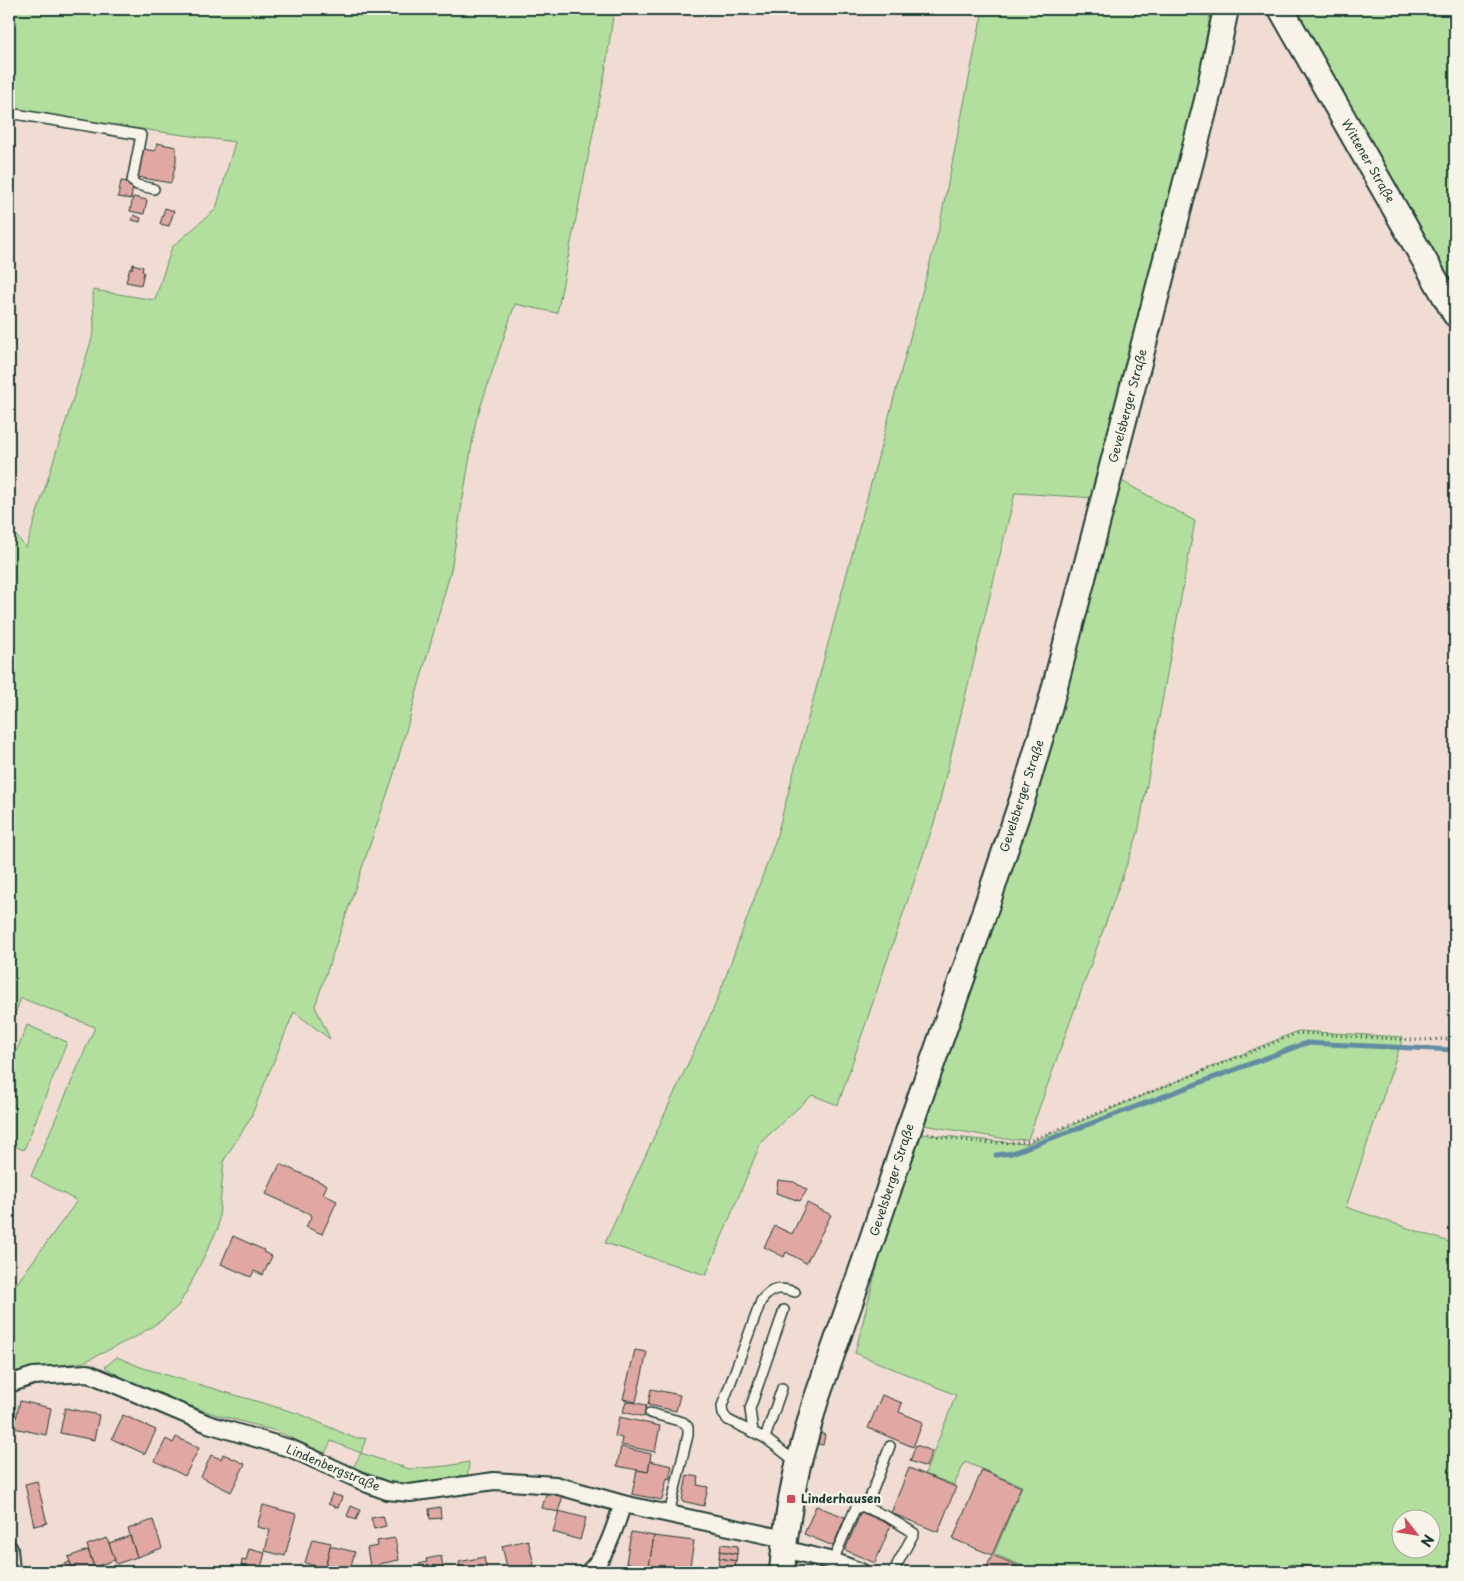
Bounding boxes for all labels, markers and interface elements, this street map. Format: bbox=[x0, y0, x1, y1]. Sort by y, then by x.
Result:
street label: Wittener Straße bbox=[1338, 115, 1400, 206]
street label: Gevelsberger Straße bbox=[1103, 347, 1151, 465]
street label: Gevelsberger Straße bbox=[994, 737, 1048, 854]
street label: Gevelsberger Straße bbox=[864, 1121, 918, 1238]
street label: Lindenbergstraße bbox=[284, 1439, 383, 1495]
place label: Linderhausen bbox=[801, 1489, 881, 1507]
marker: Linderhausen bbox=[785, 1493, 797, 1505]
north arrow bbox=[1392, 1508, 1442, 1558]
text: N bbox=[1416, 1531, 1439, 1551]

